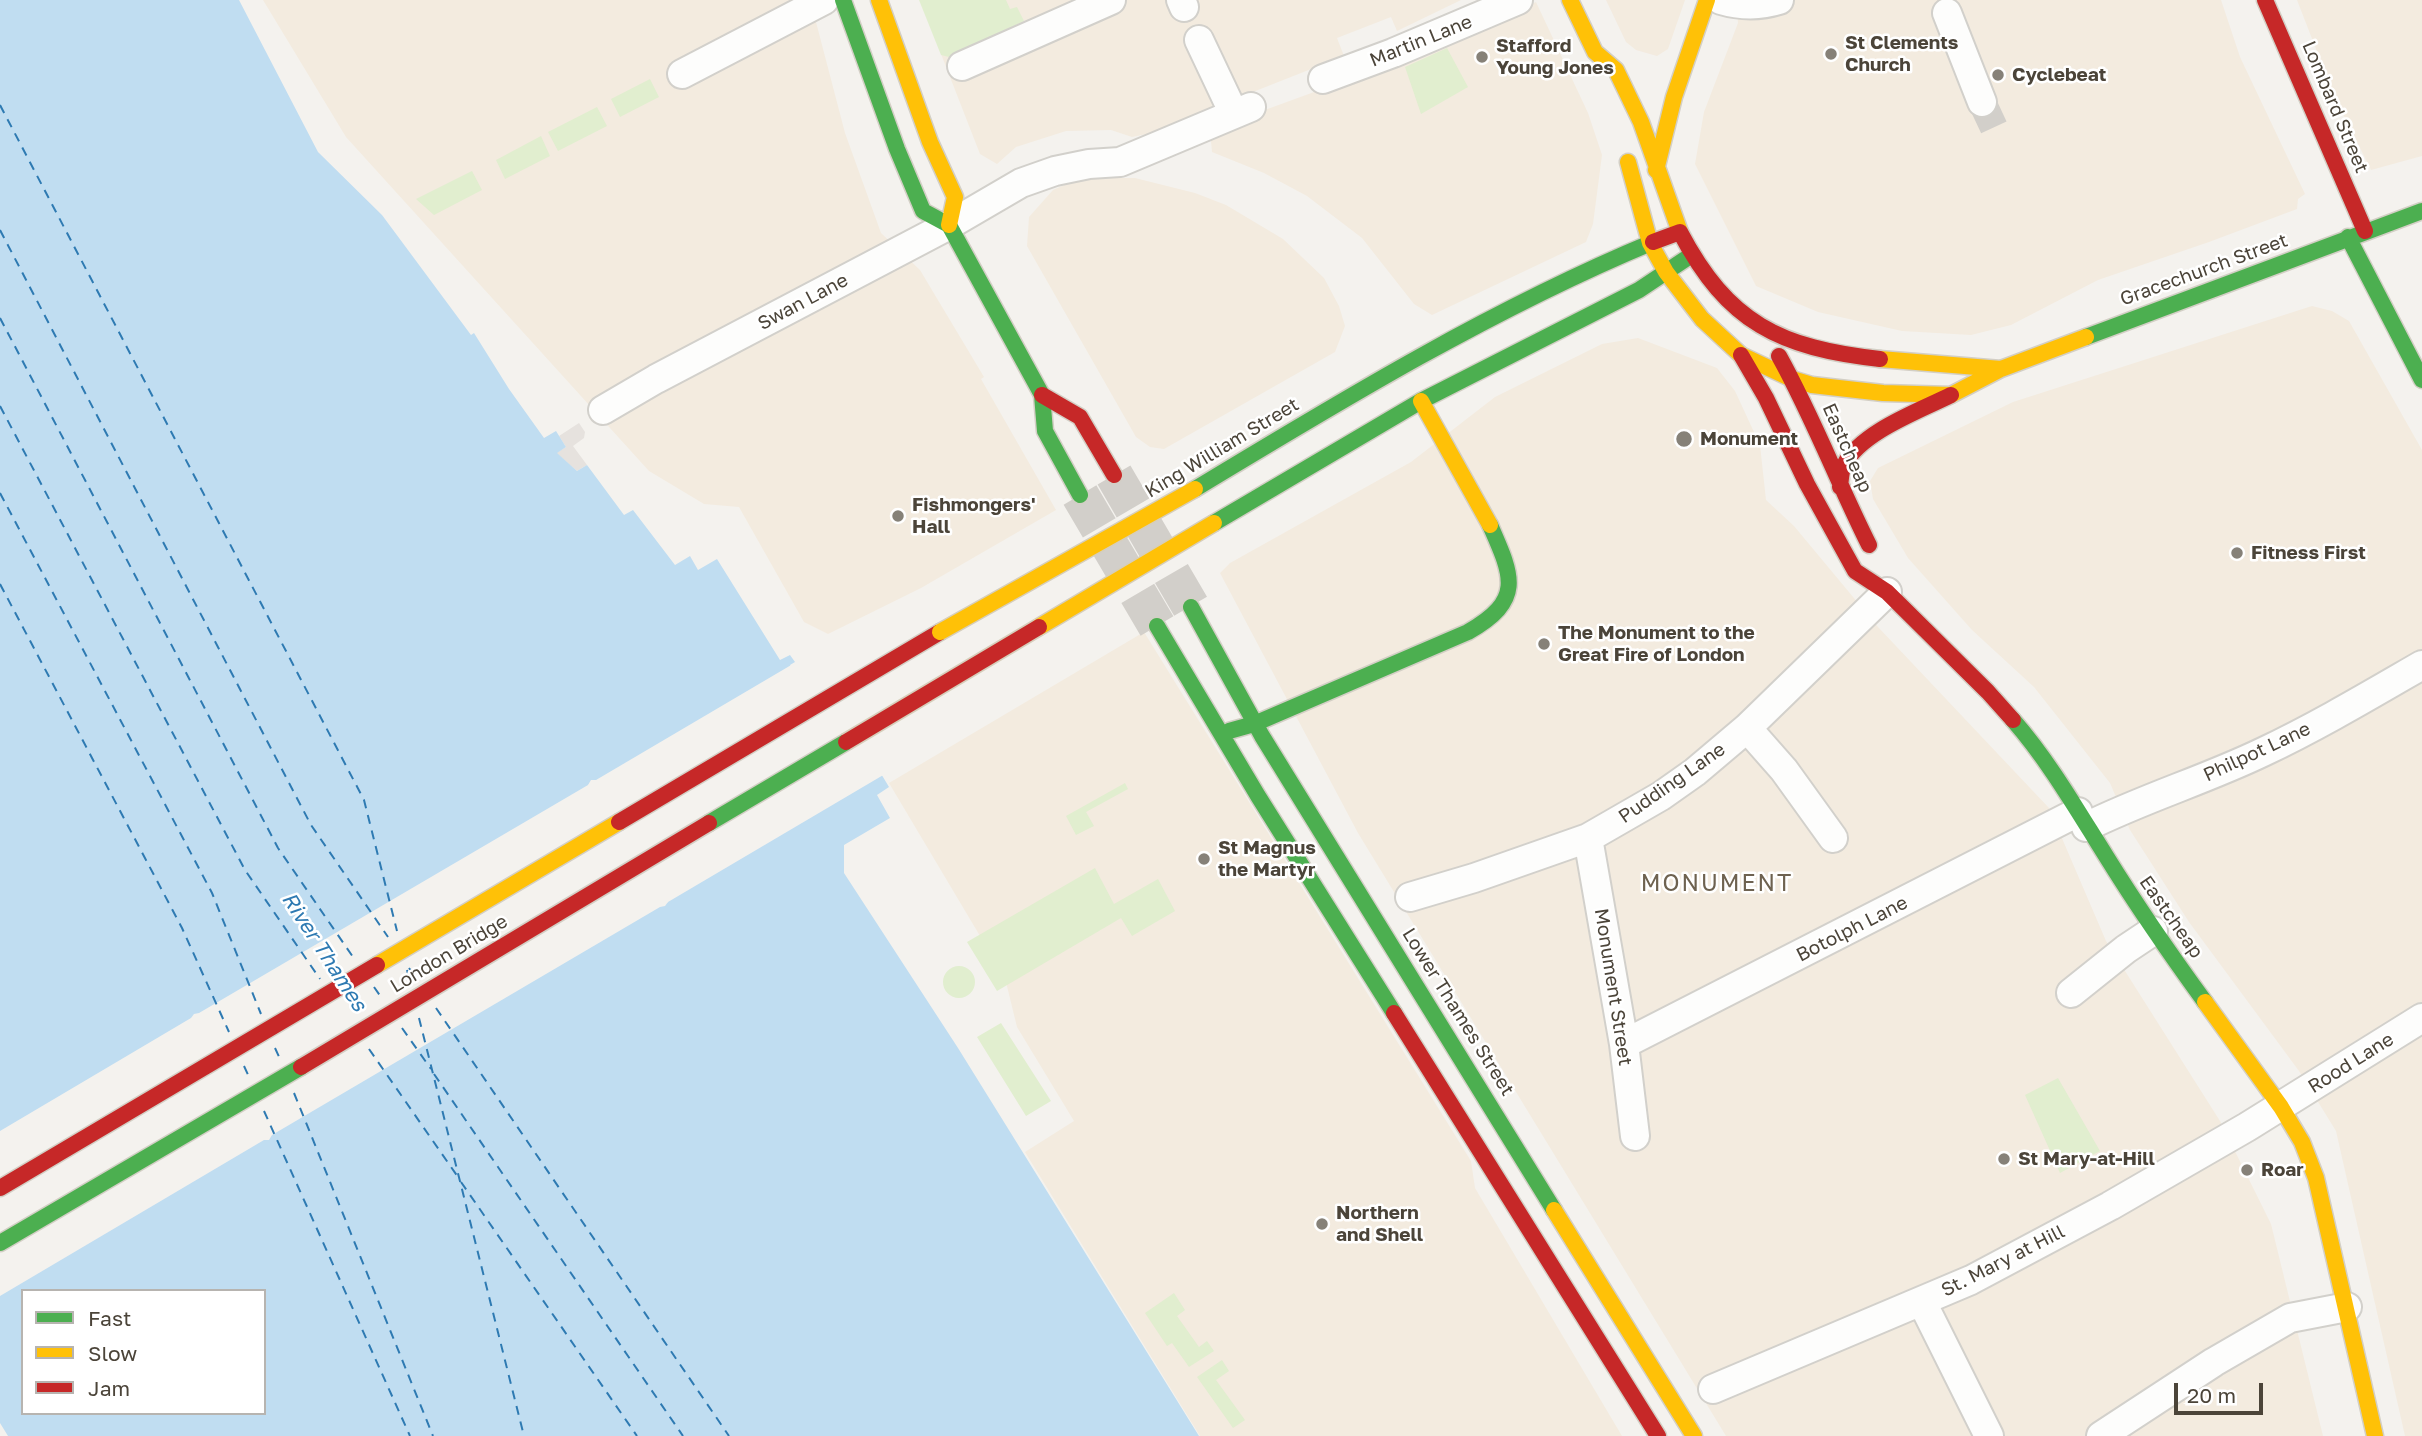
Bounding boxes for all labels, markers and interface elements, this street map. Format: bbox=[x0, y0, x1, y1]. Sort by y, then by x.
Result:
street label: Martin Lane bbox=[1366, 10, 1476, 72]
place label: St Clements Church bbox=[1845, 32, 1958, 76]
place label: Stafford Young Jones bbox=[1496, 35, 1614, 79]
street label: Lombard Street bbox=[2297, 38, 2373, 176]
marker: St Clements Church bbox=[1823, 46, 1839, 62]
marker: Stafford Young Jones bbox=[1474, 49, 1490, 65]
place label: Cyclebeat bbox=[2012, 64, 2106, 86]
marker: Cyclebeat bbox=[1990, 67, 2006, 83]
street label: Gracechurch Street bbox=[2117, 229, 2291, 311]
street label: Swan Lane bbox=[754, 269, 852, 335]
street label: King William Street bbox=[1141, 393, 1303, 503]
street label: Eastcheap bbox=[1817, 400, 1877, 496]
place label: Monument bbox=[1700, 428, 1798, 450]
marker: Monument bbox=[1674, 429, 1694, 449]
place label: Fishmongers' Hall bbox=[912, 494, 1036, 538]
marker: Fishmongers' Hall bbox=[890, 508, 906, 524]
place label: Fitness First bbox=[2251, 542, 2366, 564]
marker: Fitness First bbox=[2229, 545, 2245, 561]
place label: The Monument to the Great Fire of London bbox=[1558, 622, 1755, 666]
marker: The Monument to the Great Fire of London bbox=[1536, 636, 1552, 652]
street label: Philpot Lane bbox=[2200, 717, 2314, 787]
street label: Pudding Lane bbox=[1614, 738, 1730, 828]
place label: St Magnus the Martyr bbox=[1218, 837, 1316, 881]
marker: St Magnus the Martyr bbox=[1196, 851, 1212, 867]
district label: MONUMENT bbox=[1642, 870, 1792, 898]
street label: Eastcheap bbox=[2134, 871, 2208, 963]
water label: River Thames bbox=[276, 888, 372, 1016]
street label: Botolph Lane bbox=[1793, 891, 1911, 967]
street label: Monument Street bbox=[1589, 907, 1637, 1067]
street label: London Bridge bbox=[386, 910, 512, 998]
street label: Lower Thames Street bbox=[1397, 924, 1519, 1100]
street label: Rood Lane bbox=[2304, 1028, 2398, 1098]
place label: St Mary-at-Hill bbox=[2018, 1148, 2155, 1170]
marker: St Mary-at-Hill bbox=[1996, 1151, 2012, 1167]
place label: Roar bbox=[2261, 1159, 2304, 1181]
marker: Roar bbox=[2239, 1162, 2255, 1178]
place label: Northern and Shell bbox=[1336, 1202, 1423, 1246]
marker: Northern and Shell bbox=[1314, 1216, 1330, 1232]
street label: St. Mary at Hill bbox=[1937, 1220, 2069, 1302]
legend bbox=[21, 1289, 266, 1415]
text: Fast bbox=[88, 1305, 131, 1331]
text: Slow bbox=[88, 1340, 137, 1366]
scale bar bbox=[2177, 1370, 2266, 1414]
text: Jam bbox=[88, 1375, 130, 1401]
text: 20 m bbox=[2187, 1382, 2236, 1408]

